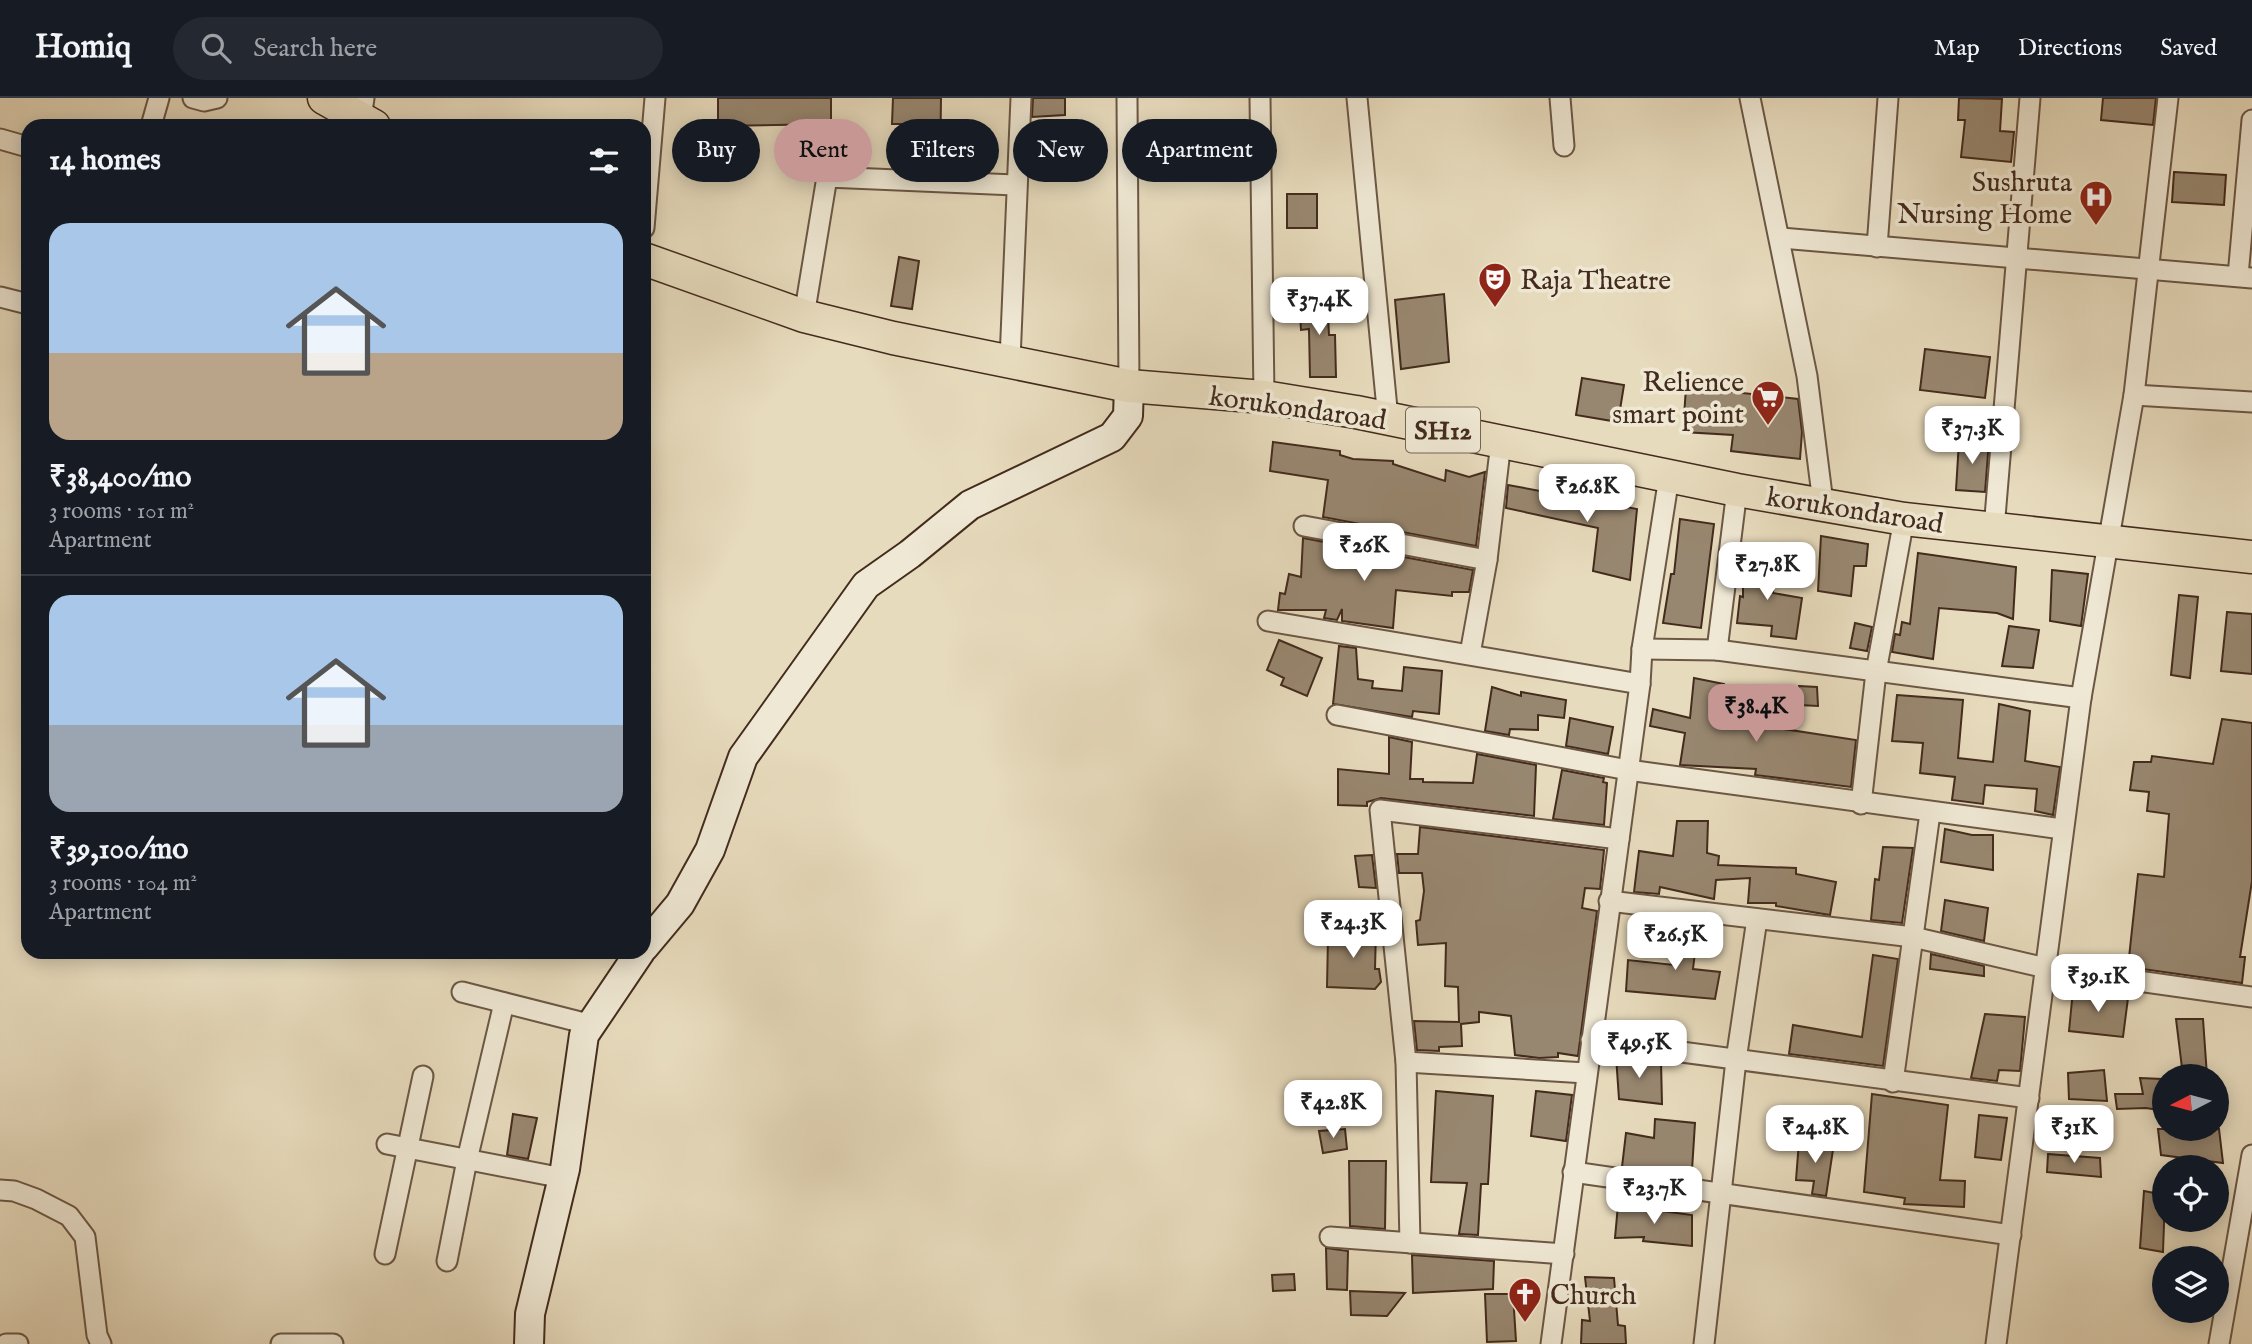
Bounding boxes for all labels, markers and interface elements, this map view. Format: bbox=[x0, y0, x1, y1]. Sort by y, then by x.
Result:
search box bbox=[173, 17, 663, 80]
text: Homiq bbox=[35, 27, 131, 69]
icon: search bbox=[197, 29, 235, 67]
text: Search here bbox=[253, 32, 377, 65]
text: Map bbox=[1934, 33, 1980, 64]
text: Directions bbox=[2018, 33, 2122, 64]
text: Saved bbox=[2160, 33, 2217, 64]
chip: Buy bbox=[672, 119, 760, 182]
chip: Rent bbox=[774, 119, 872, 182]
chip: Filters bbox=[886, 119, 999, 182]
chip: New bbox=[1013, 119, 1108, 182]
chip: Apartment bbox=[1122, 119, 1277, 182]
text: 14 homes bbox=[49, 142, 161, 180]
icon: filters bbox=[585, 142, 623, 180]
place label: Sushruta Nursing Home bbox=[1897, 166, 2073, 233]
hospital icon: Sushruta Nursing Home bbox=[2077, 178, 2115, 227]
theatre icon: Raja Theatre bbox=[1476, 260, 1514, 309]
place label: Raja Theatre bbox=[1520, 264, 1671, 299]
icon: home bbox=[273, 268, 399, 394]
pin: ₹37.4K bbox=[1262, 278, 1376, 337]
text: ₹37.4K bbox=[1286, 285, 1352, 314]
place label: Relience smart point bbox=[1612, 366, 1744, 433]
supermarket icon: Relience smart point bbox=[1749, 378, 1787, 427]
street label: korukondaroad bbox=[1207, 380, 1389, 439]
pin: ₹37.3K bbox=[1915, 406, 2029, 466]
road number: SH12 bbox=[1406, 408, 1480, 452]
text: ₹37.3K bbox=[1941, 414, 2003, 443]
text: ₹38,400/mo bbox=[49, 459, 191, 497]
pin: ₹26.8K bbox=[1530, 464, 1644, 524]
text: ₹26.8K bbox=[1555, 472, 1619, 501]
street label: korukondaroad bbox=[1764, 480, 1946, 543]
text: 3 rooms · 101 m² bbox=[49, 497, 194, 526]
pin: ₹26K bbox=[1323, 524, 1405, 583]
text: Apartment bbox=[49, 526, 152, 555]
text: ₹26K bbox=[1339, 531, 1389, 560]
pin: ₹27.8K bbox=[1710, 542, 1824, 602]
text: ₹27.8K bbox=[1734, 550, 1800, 579]
icon: home bbox=[273, 640, 399, 766]
pin: ₹38.4K bbox=[1699, 684, 1813, 744]
text: ₹38.4K bbox=[1724, 692, 1788, 721]
text: ₹39,100/mo bbox=[49, 831, 188, 869]
text: 3 rooms · 104 m² bbox=[49, 869, 197, 898]
text: Apartment bbox=[49, 898, 152, 927]
pin: ₹24.3K bbox=[1296, 900, 1410, 960]
text: ₹24.3K bbox=[1320, 908, 1386, 937]
pin: ₹26.5K bbox=[1618, 912, 1732, 972]
text: ₹26.5K bbox=[1643, 920, 1707, 949]
pin: ₹39.1K bbox=[2041, 954, 2155, 1014]
text: ₹39.1K bbox=[2067, 962, 2129, 991]
pin: ₹49.5K bbox=[1582, 1020, 1696, 1080]
text: ₹49.5K bbox=[1607, 1028, 1671, 1057]
north arrow bbox=[2152, 1064, 2230, 1141]
map controls bbox=[2152, 1064, 2229, 1323]
pin: ₹42.8K bbox=[1276, 1080, 1390, 1140]
text: ₹42.8K bbox=[1300, 1088, 1366, 1117]
pin: ₹24.8K bbox=[1758, 1105, 1872, 1165]
pin: ₹31K bbox=[2033, 1105, 2115, 1165]
text: ₹24.8K bbox=[1782, 1113, 1848, 1142]
text: ₹31K bbox=[2051, 1113, 2097, 1142]
button: locate bbox=[2152, 1155, 2229, 1232]
pin: ₹23.7K bbox=[1597, 1166, 1711, 1226]
text: ₹23.7K bbox=[1622, 1174, 1686, 1203]
button: layers bbox=[2152, 1246, 2229, 1323]
church icon: Church bbox=[1506, 1275, 1544, 1324]
place label: Church bbox=[1550, 1279, 1637, 1314]

